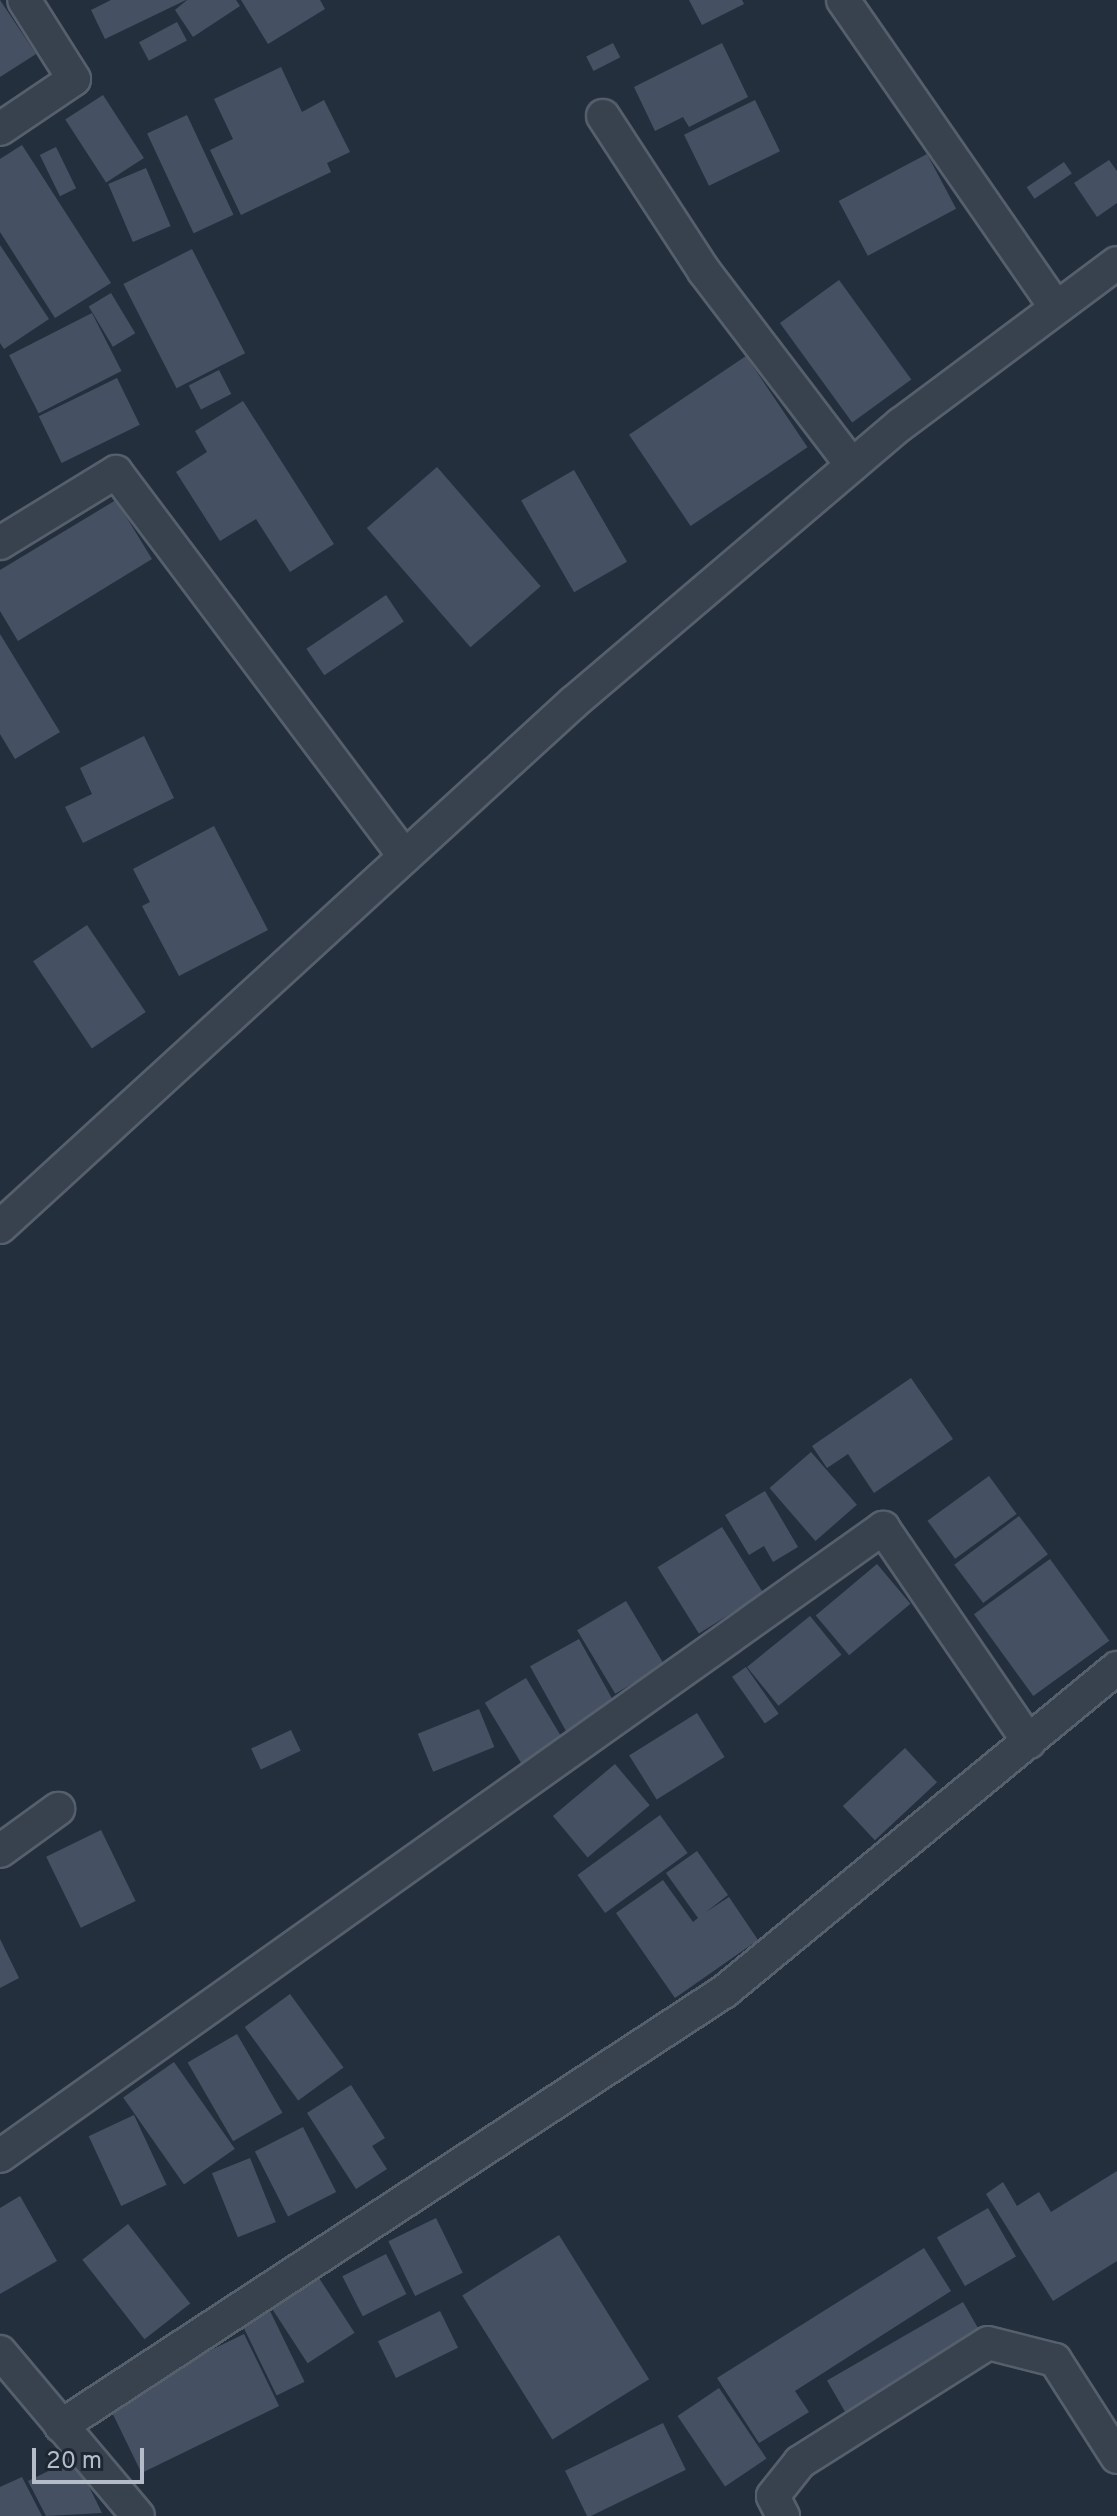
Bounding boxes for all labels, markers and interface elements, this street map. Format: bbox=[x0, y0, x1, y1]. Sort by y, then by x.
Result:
scale bar bbox=[36, 2432, 148, 2482]
text: 20 m bbox=[46, 2447, 102, 2477]

